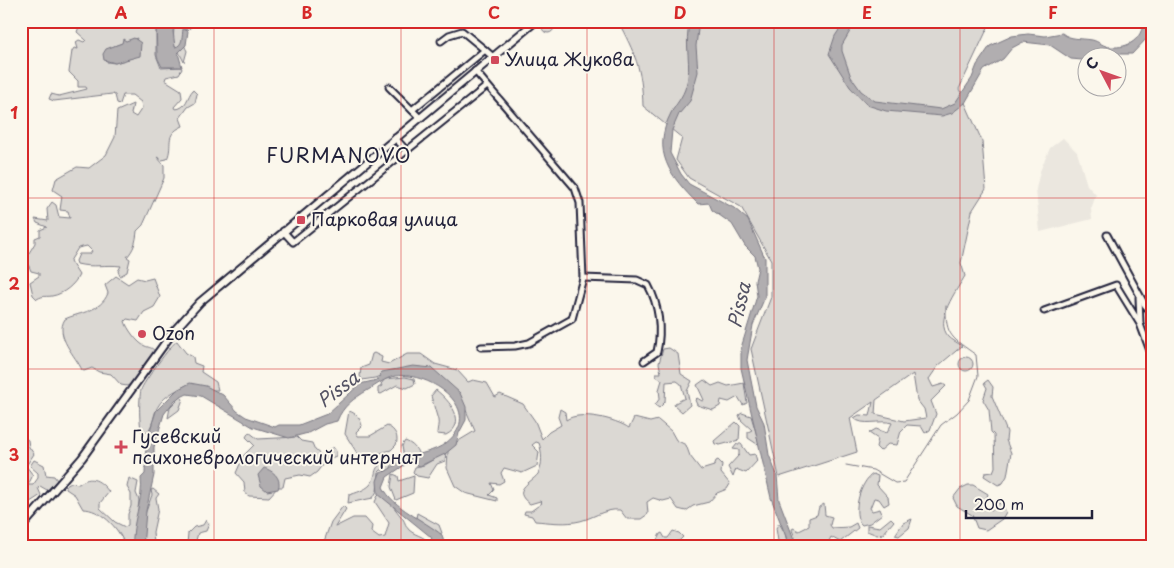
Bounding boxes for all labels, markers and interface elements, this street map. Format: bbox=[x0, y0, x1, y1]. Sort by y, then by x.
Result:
text: A bbox=[115, 0, 128, 24]
text: B bbox=[302, 0, 313, 24]
text: C bbox=[488, 0, 500, 24]
text: D bbox=[674, 0, 686, 24]
text: E bbox=[862, 0, 872, 24]
text: F bbox=[1048, 0, 1058, 24]
place label: Улица Жукова bbox=[505, 45, 635, 72]
north arrow bbox=[1076, 48, 1126, 98]
text: С bbox=[1080, 52, 1103, 74]
marker: Улица Жукова bbox=[489, 54, 501, 66]
text: 1 bbox=[10, 100, 18, 124]
district label: FURMANOVO bbox=[266, 140, 412, 170]
place label: Парковая улица bbox=[311, 205, 458, 232]
marker: Парковая улица bbox=[295, 214, 307, 226]
text: 2 bbox=[8, 271, 20, 295]
water label: Pissa bbox=[719, 278, 757, 330]
place label: Ozon bbox=[152, 319, 195, 346]
marker: Ozon bbox=[136, 328, 148, 340]
water label: Pissa bbox=[311, 362, 365, 413]
place label: Гусевский психоневрологический интернат bbox=[132, 422, 422, 470]
marker: Гусевский психоневрологический интернат bbox=[114, 440, 128, 454]
text: 3 bbox=[9, 442, 19, 466]
scale bar bbox=[966, 488, 1093, 520]
text: 200 m bbox=[974, 492, 1024, 515]

